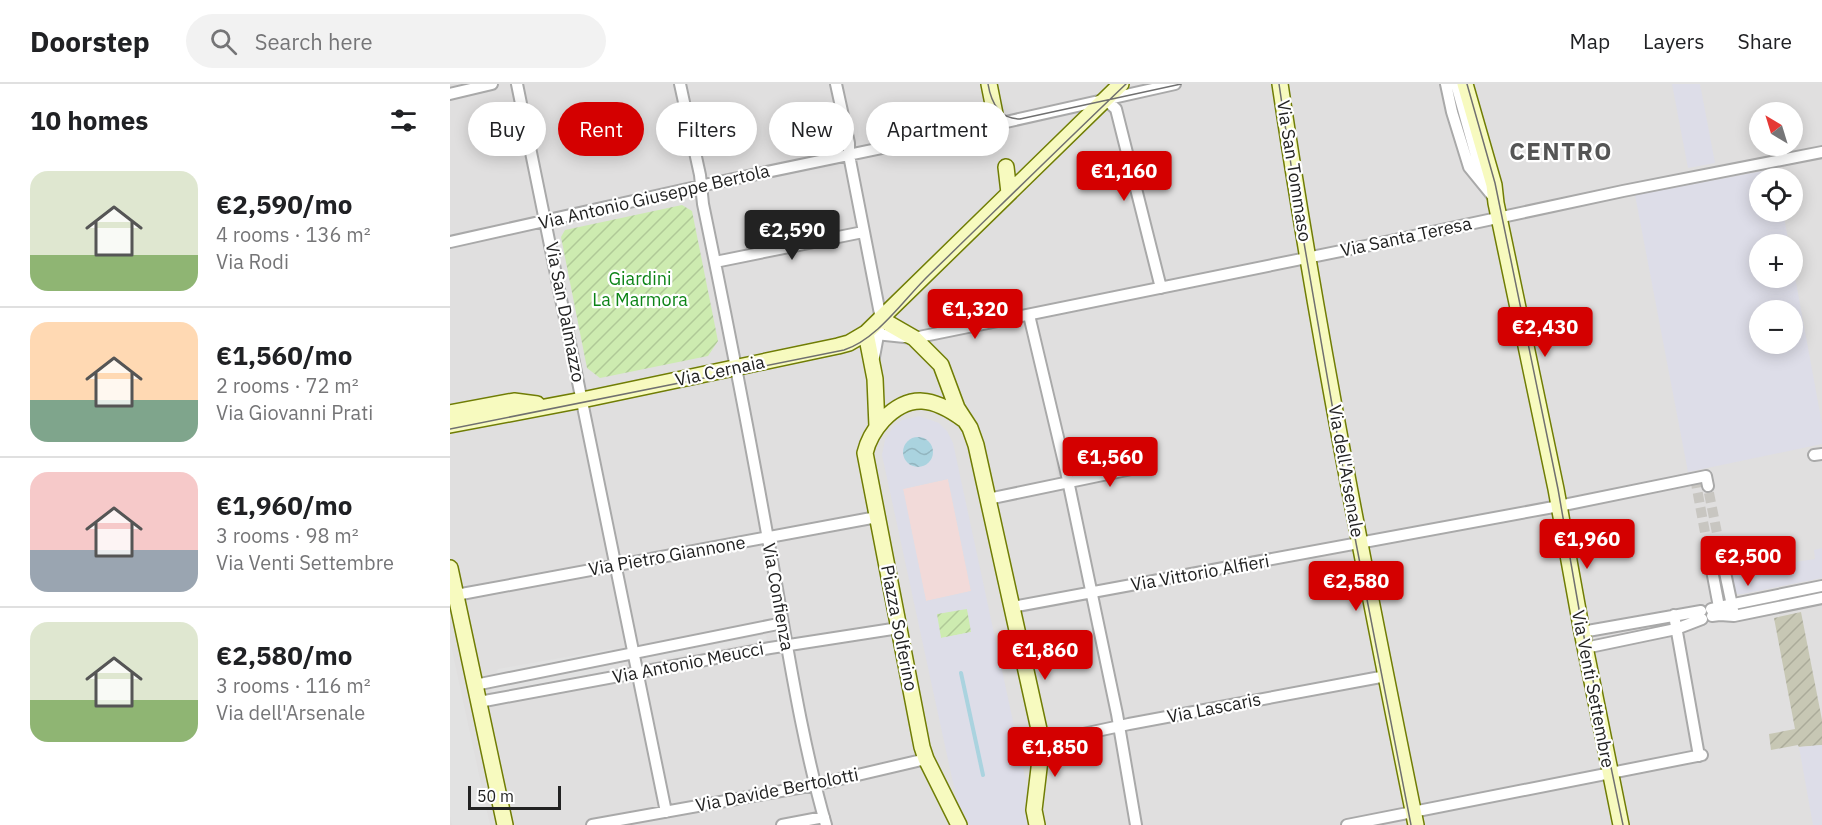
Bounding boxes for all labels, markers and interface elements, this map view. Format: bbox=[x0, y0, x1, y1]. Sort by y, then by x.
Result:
search box bbox=[186, 14, 606, 68]
text: Doorstep bbox=[30, 23, 150, 60]
icon: search bbox=[207, 25, 240, 58]
text: Search here bbox=[255, 27, 373, 56]
text: Map bbox=[1570, 27, 1610, 55]
text: Layers bbox=[1643, 27, 1705, 55]
text: Share bbox=[1738, 27, 1792, 55]
street label: Via San Tommaso bbox=[1272, 99, 1317, 243]
chip: Buy bbox=[468, 102, 546, 156]
chip: Rent bbox=[558, 102, 644, 156]
chip: Filters bbox=[656, 102, 757, 156]
chip: New bbox=[769, 102, 854, 156]
chip: Apartment bbox=[866, 102, 1009, 156]
north arrow bbox=[1749, 102, 1803, 156]
map controls bbox=[1749, 102, 1803, 354]
text: 10 homes bbox=[30, 103, 148, 137]
icon: filters bbox=[387, 104, 420, 137]
district label: CENTRO bbox=[1509, 135, 1613, 167]
pin: €1,160 bbox=[1075, 151, 1173, 202]
text: €1,160 bbox=[1091, 157, 1157, 184]
street label: Via Antonio Giuseppe Bertola bbox=[536, 159, 772, 234]
button: locate bbox=[1749, 168, 1803, 222]
text: €2,590/mo bbox=[216, 187, 352, 221]
icon: home bbox=[78, 195, 150, 267]
pin: €2,590 bbox=[743, 210, 841, 261]
street label: Via Santa Teresa bbox=[1338, 211, 1474, 262]
text: €2,590 bbox=[759, 216, 825, 243]
text: 4 rooms · 136 m² bbox=[216, 221, 371, 248]
button: + bbox=[1749, 234, 1803, 288]
street label: Via San Dalmazzo bbox=[541, 240, 590, 384]
text: Via Rodi bbox=[216, 248, 289, 275]
park label: Giardini La Marmora bbox=[592, 267, 688, 311]
pin: €1,320 bbox=[926, 289, 1024, 340]
text: €1,320 bbox=[942, 295, 1008, 322]
button: − bbox=[1749, 300, 1803, 354]
pin: €2,430 bbox=[1496, 307, 1594, 358]
text: €2,430 bbox=[1512, 313, 1578, 340]
text: €1,560/mo bbox=[216, 338, 352, 372]
icon: home bbox=[78, 346, 150, 418]
street label: Via Cernaia bbox=[673, 350, 767, 391]
text: 2 rooms · 72 m² bbox=[216, 372, 359, 399]
text: Via Giovanni Prati bbox=[216, 399, 373, 426]
street label: Via dell'Arsenale bbox=[1324, 403, 1369, 539]
pin: €1,560 bbox=[1061, 437, 1159, 488]
text: €1,560 bbox=[1077, 443, 1143, 470]
text: €1,960/mo bbox=[216, 488, 352, 522]
icon: home bbox=[78, 496, 150, 568]
pin: €1,960 bbox=[1538, 519, 1636, 570]
text: 3 rooms · 98 m² bbox=[216, 522, 359, 549]
text: €1,960 bbox=[1554, 525, 1620, 552]
street label: Via Pietro Giannone bbox=[587, 530, 747, 581]
pin: €2,500 bbox=[1699, 536, 1797, 587]
street label: Via Confienza bbox=[758, 541, 799, 653]
text: €2,500 bbox=[1715, 542, 1781, 569]
text: Via Venti Settembre bbox=[216, 549, 394, 576]
street label: Via Vittorio Alfieri bbox=[1129, 549, 1271, 596]
pin: €2,580 bbox=[1307, 561, 1405, 612]
street label: Piazza Solferino bbox=[876, 563, 923, 693]
text: €2,580 bbox=[1323, 567, 1389, 594]
street label: Via Venti Settembre bbox=[1567, 608, 1620, 770]
pin: €1,860 bbox=[996, 630, 1094, 681]
text: €1,860 bbox=[1012, 636, 1078, 663]
street label: Via Antonio Meucci bbox=[610, 637, 766, 688]
text: €2,580/mo bbox=[216, 638, 352, 672]
icon: home bbox=[78, 646, 150, 718]
text: 3 rooms · 116 m² bbox=[216, 672, 371, 699]
street label: Via Lascaris bbox=[1165, 687, 1263, 728]
text: Via dell'Arsenale bbox=[216, 699, 365, 726]
pin: €1,850 bbox=[1006, 727, 1104, 778]
text: €1,850 bbox=[1022, 733, 1088, 760]
street label: Via Davide Bertolotti bbox=[694, 762, 860, 817]
scale bar bbox=[468, 783, 561, 810]
text: 50 m bbox=[477, 786, 514, 806]

